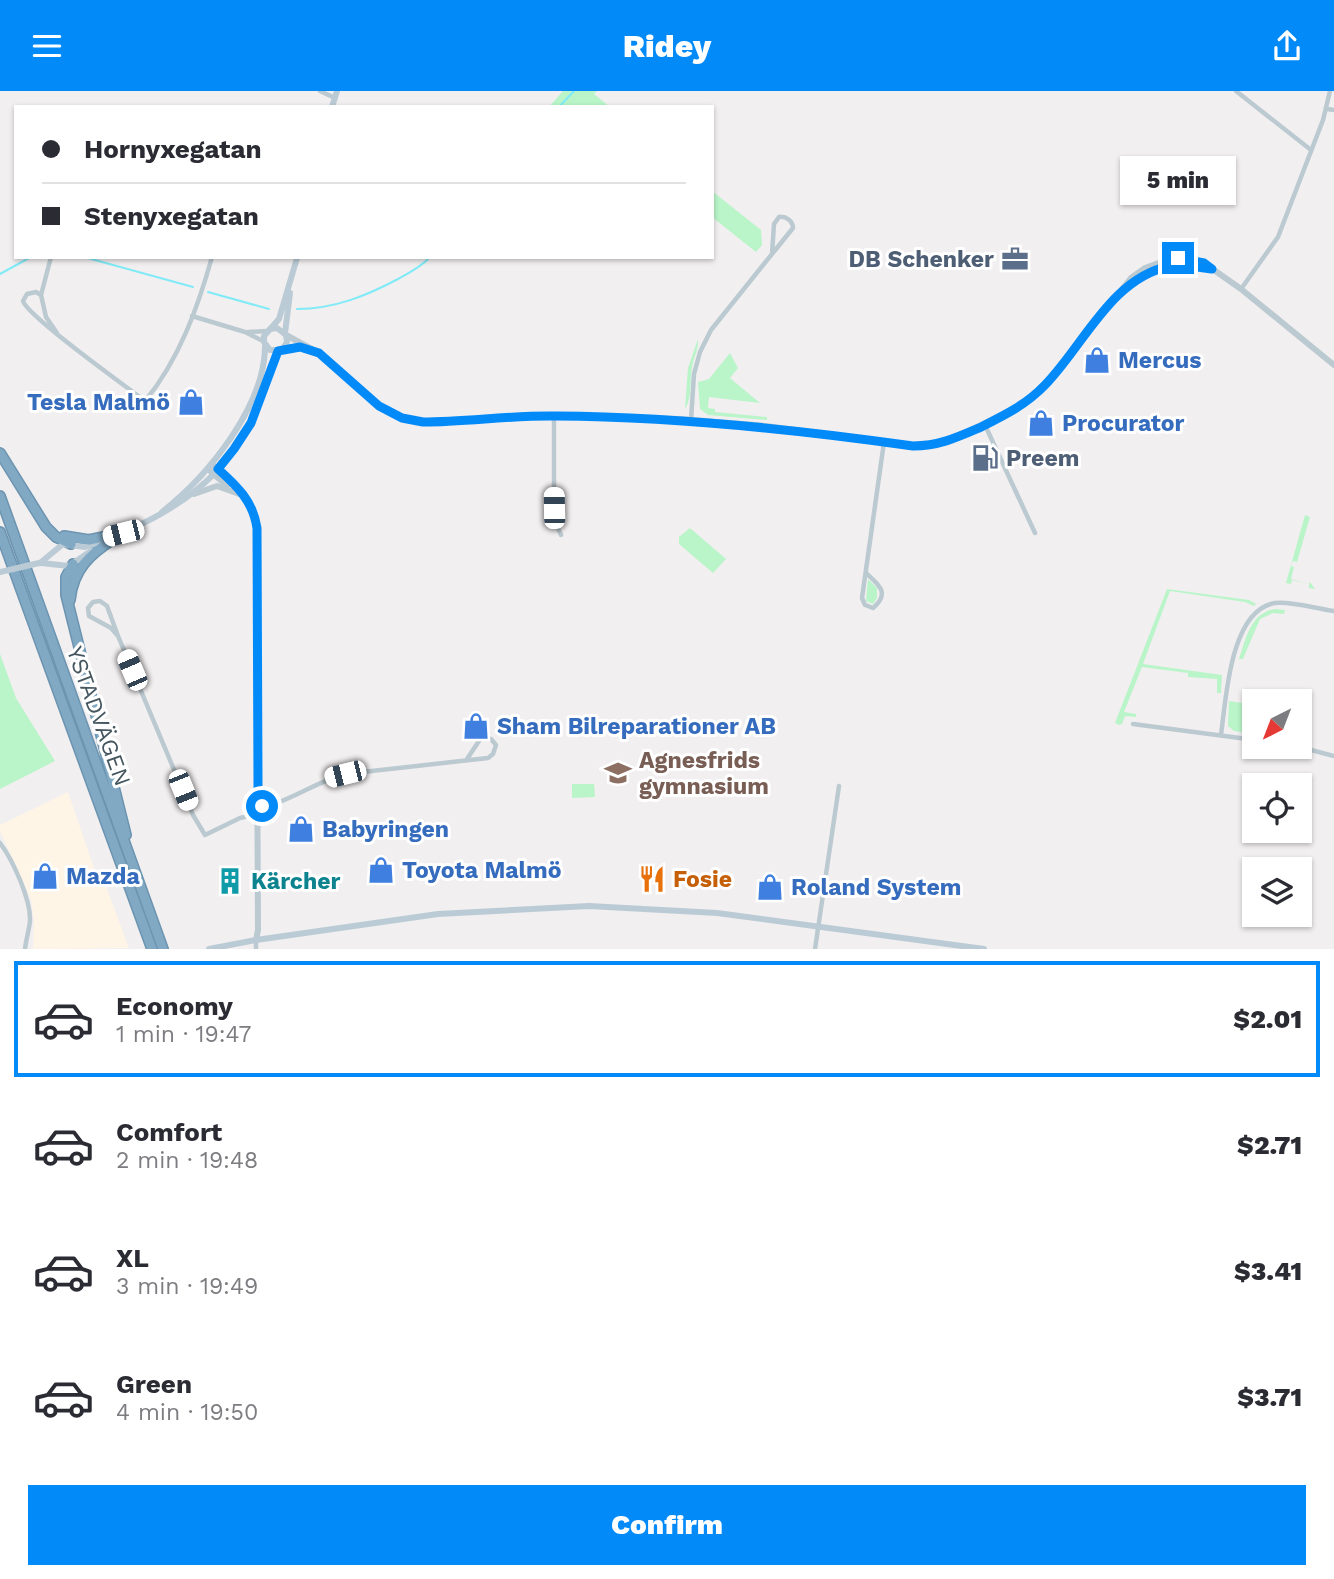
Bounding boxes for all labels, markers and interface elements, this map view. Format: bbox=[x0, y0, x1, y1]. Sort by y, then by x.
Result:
icon: menu bbox=[28, 27, 66, 65]
text: Ridey bbox=[623, 27, 711, 65]
icon: share bbox=[1268, 27, 1306, 65]
text: Hornyxegatan bbox=[84, 134, 262, 164]
callout: 5 min bbox=[1120, 157, 1236, 205]
text: 5 min bbox=[1147, 167, 1209, 194]
text: Stenyxegatan bbox=[84, 201, 259, 231]
route end bbox=[1162, 242, 1194, 274]
office icon: DB Schenker bbox=[1000, 244, 1030, 274]
place label: DB Schenker bbox=[849, 246, 994, 273]
shop icon: Mercus bbox=[1082, 345, 1112, 375]
place label: Mercus bbox=[1118, 347, 1201, 374]
shop icon: Tesla Malmö bbox=[176, 387, 206, 417]
place label: Tesla Malmö bbox=[27, 389, 170, 416]
shop icon: Procurator bbox=[1026, 408, 1056, 438]
place label: Procurator bbox=[1062, 410, 1185, 437]
fuel station icon: Preem bbox=[970, 443, 1000, 473]
place label: Preem bbox=[1006, 445, 1079, 472]
car bbox=[544, 487, 565, 529]
car bbox=[101, 518, 146, 548]
street label: YSTADVÄGEN bbox=[61, 643, 136, 790]
car bbox=[115, 647, 150, 693]
north arrow bbox=[1242, 689, 1312, 759]
map controls bbox=[1242, 689, 1312, 927]
shop icon: Sham Bilreparationer AB bbox=[461, 711, 491, 741]
place label: Sham Bilreparationer AB bbox=[497, 713, 776, 740]
place label: Agnesfrids gymnasium bbox=[639, 747, 769, 800]
school or university icon: Agnesfrids gymnasium bbox=[603, 758, 633, 788]
car bbox=[323, 759, 368, 789]
car bbox=[166, 767, 201, 813]
button: locate bbox=[1242, 773, 1312, 843]
route start bbox=[246, 790, 278, 822]
shop icon: Babyringen bbox=[286, 814, 316, 844]
place label: Babyringen bbox=[322, 816, 449, 843]
shop icon: Toyota Malmö bbox=[366, 855, 396, 885]
place label: Toyota Malmö bbox=[402, 857, 562, 884]
button: layers bbox=[1242, 857, 1312, 927]
shop icon: Mazda bbox=[30, 861, 60, 891]
place label: Mazda bbox=[66, 863, 140, 890]
restaurant icon: Fosie bbox=[637, 864, 667, 894]
building icon: Kärcher bbox=[215, 866, 245, 896]
place label: Fosie bbox=[673, 866, 732, 893]
place label: Kärcher bbox=[251, 868, 340, 895]
shop icon: Roland System bbox=[755, 872, 785, 902]
place label: Roland System bbox=[791, 874, 961, 901]
icon: car bbox=[32, 988, 95, 1051]
text: Economy bbox=[116, 991, 233, 1021]
text: $2.01 bbox=[1233, 1004, 1302, 1034]
text: 1 min · 19:47 bbox=[116, 1021, 251, 1048]
icon: car bbox=[32, 1114, 95, 1177]
text: Comfort bbox=[116, 1117, 222, 1147]
text: $2.71 bbox=[1237, 1130, 1302, 1160]
text: 2 min · 19:48 bbox=[116, 1147, 258, 1174]
icon: car bbox=[32, 1240, 95, 1303]
text: XL bbox=[116, 1243, 149, 1273]
text: $3.41 bbox=[1234, 1256, 1302, 1286]
text: 3 min · 19:49 bbox=[116, 1273, 258, 1300]
icon: car bbox=[32, 1366, 95, 1429]
text: Green bbox=[116, 1369, 192, 1399]
text: $3.71 bbox=[1237, 1382, 1302, 1412]
text: 4 min · 19:50 bbox=[116, 1399, 258, 1426]
button: Confirm bbox=[28, 1485, 1306, 1565]

